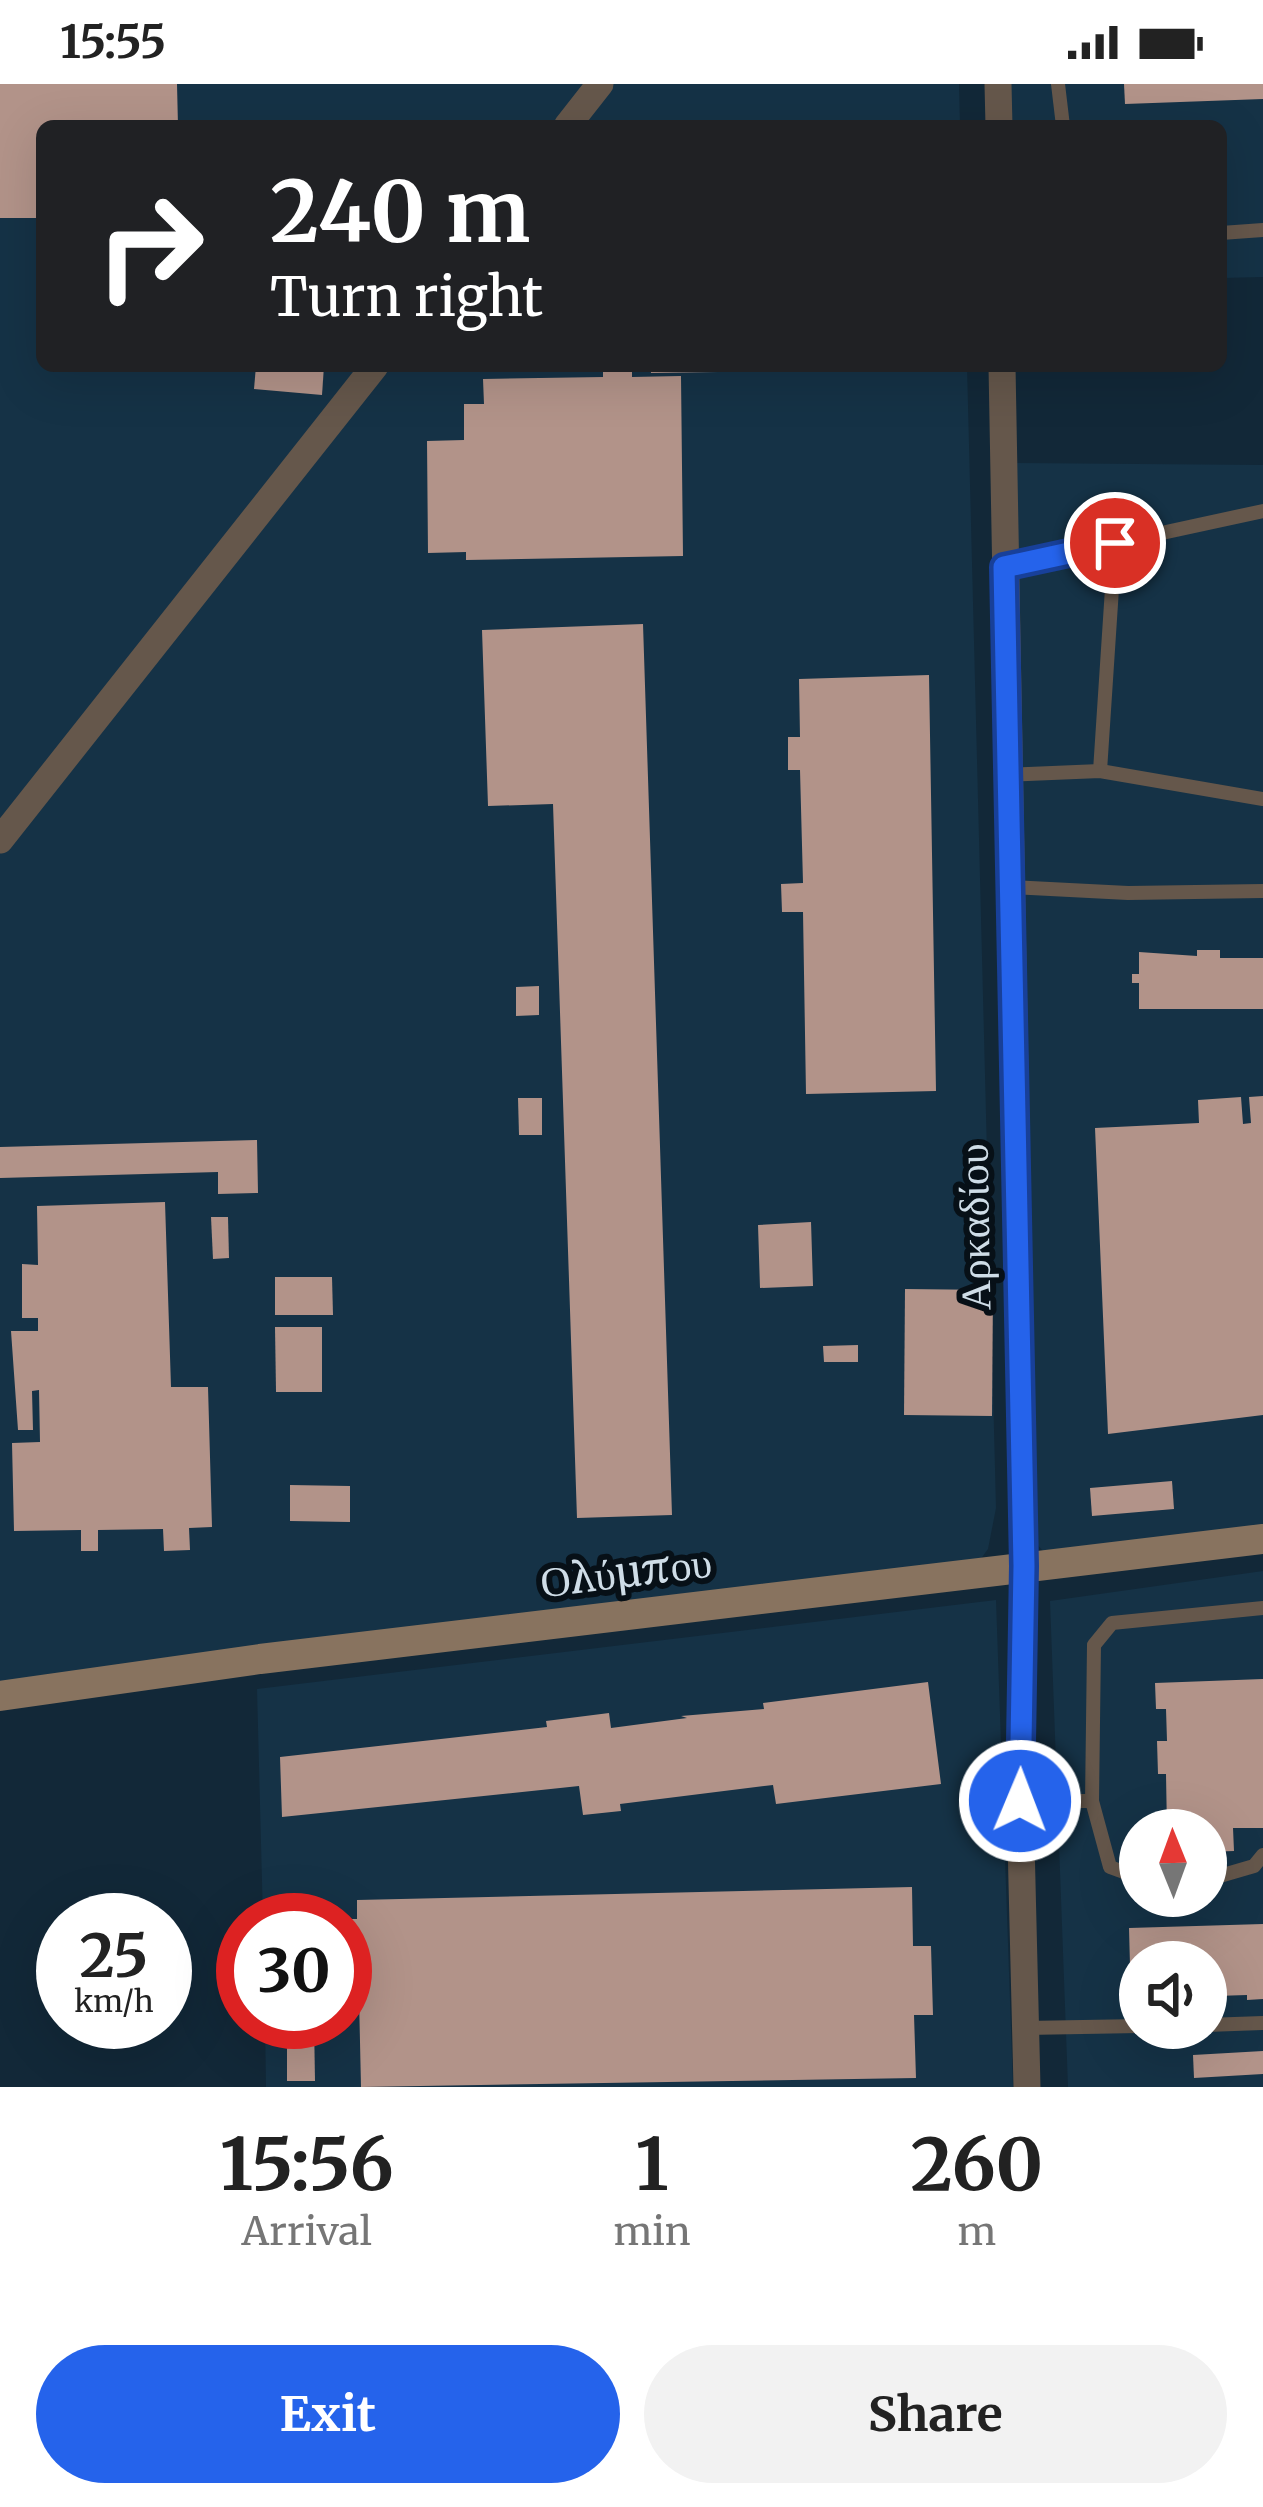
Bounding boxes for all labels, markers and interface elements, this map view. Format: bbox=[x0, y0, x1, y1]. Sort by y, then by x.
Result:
text: 15:55 bbox=[60, 14, 166, 70]
text: 240 m bbox=[270, 159, 530, 265]
icon: right bbox=[72, 168, 228, 324]
text: Turn right bbox=[270, 263, 543, 331]
pin bbox=[1064, 492, 1166, 594]
icon: arrive bbox=[1082, 510, 1148, 576]
street label: Αρκαδίου bbox=[947, 1143, 1001, 1311]
street label: Ολύμπου bbox=[537, 1536, 715, 1608]
position arrow bbox=[957, 1738, 1083, 1864]
north arrow bbox=[1119, 1809, 1227, 1917]
map controls bbox=[1119, 1809, 1227, 2049]
speed limit sign: 30 bbox=[216, 1893, 372, 2049]
text: 25 bbox=[80, 1918, 148, 1993]
button: sound bbox=[1119, 1941, 1227, 2049]
text: km/h bbox=[74, 1982, 154, 2020]
text: 15:56 bbox=[220, 2119, 394, 2210]
text: 1 bbox=[635, 2119, 669, 2210]
text: 260 bbox=[910, 2119, 1043, 2210]
text: Arrival bbox=[242, 2207, 372, 2256]
text: min bbox=[613, 2207, 691, 2256]
text: m bbox=[957, 2207, 996, 2256]
button: Exit bbox=[36, 2345, 620, 2483]
button: Share bbox=[644, 2345, 1227, 2483]

